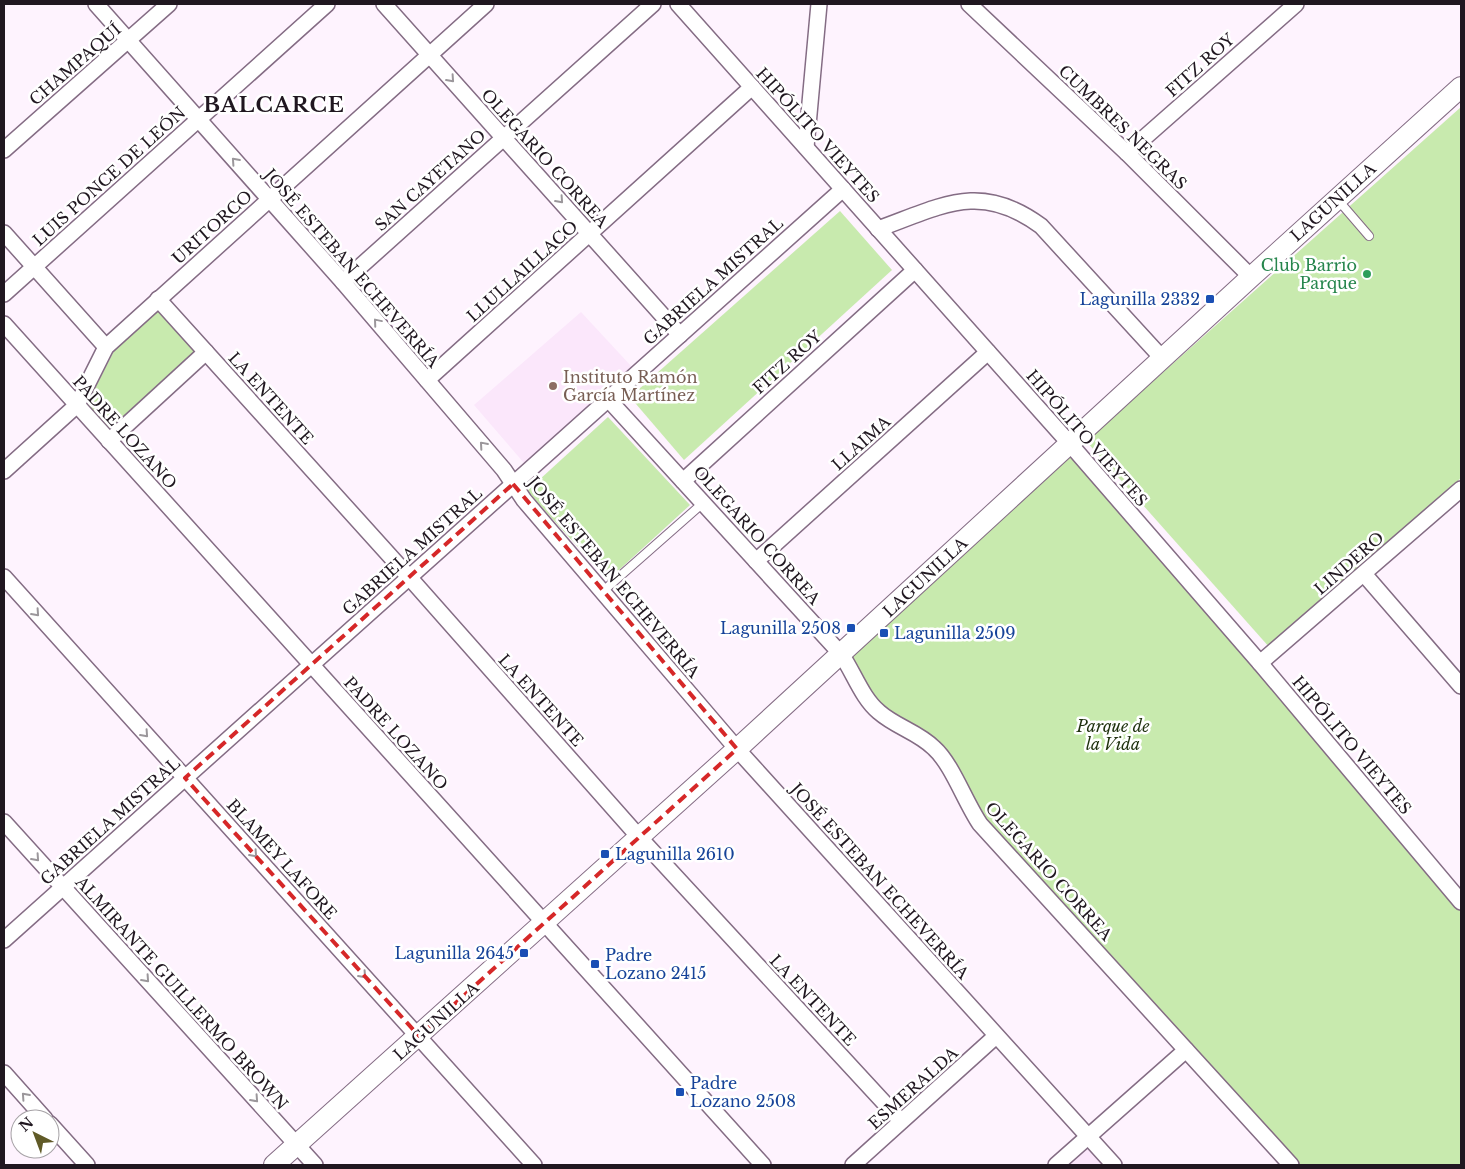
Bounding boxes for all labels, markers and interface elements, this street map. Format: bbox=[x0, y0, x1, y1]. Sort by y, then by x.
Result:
street label: CHAMPAQUÍ bbox=[25, 19, 125, 109]
street label: FITZ ROY bbox=[1161, 29, 1239, 101]
street label: CUMBRES NEGRAS bbox=[1055, 61, 1191, 193]
street label: HIPÓLITO VIEYTES bbox=[752, 63, 884, 207]
one-way arrow bbox=[445, 74, 454, 83]
street label: OLEGARIO CORREA bbox=[477, 84, 613, 232]
district label: BALCARCE bbox=[203, 92, 345, 118]
street label: LUIS PONCE DE LEÓN bbox=[29, 102, 189, 250]
street label: SAN CAYETANO bbox=[370, 125, 490, 235]
one-way arrow bbox=[232, 157, 241, 166]
street label: LAGUNILLA bbox=[1286, 158, 1380, 246]
street label: JOSÉ ESTEBAN ECHEVERRÍA bbox=[259, 163, 444, 372]
street label: URITORCO bbox=[168, 186, 256, 268]
one-way arrow bbox=[554, 195, 563, 204]
street label: GABRIELA MISTRAL bbox=[639, 213, 787, 349]
street label: LLULLAILLACO bbox=[462, 216, 582, 326]
place label: Club Barrio Parque bbox=[1261, 255, 1357, 293]
marker: Club Barrio Parque bbox=[1361, 268, 1373, 280]
place label: Lagunilla 2332 bbox=[1080, 289, 1200, 309]
marker: Lagunilla 2332 bbox=[1204, 293, 1216, 305]
one-way arrow bbox=[374, 319, 383, 328]
street label: FITZ ROY bbox=[748, 326, 826, 398]
street label: LA ENTENTE bbox=[224, 348, 318, 448]
street label: HIPÓLITO VIEYTES bbox=[1022, 366, 1152, 510]
place label: Instituto Ramón García Martínez bbox=[563, 367, 697, 405]
street label: PADRE LOZANO bbox=[69, 371, 181, 493]
marker: Instituto Ramón García Martínez bbox=[547, 380, 559, 392]
street label: LLAIMA bbox=[828, 411, 895, 475]
one-way arrow bbox=[480, 442, 489, 451]
street label: OLEGARIO CORREA bbox=[689, 461, 825, 609]
street label: JOSÉ ESTEBAN ECHEVERRÍA bbox=[523, 471, 705, 682]
street label: GABRIELA MISTRAL bbox=[338, 483, 486, 619]
street label: LINDERO bbox=[1310, 527, 1388, 599]
street label: LAGUNILLA bbox=[879, 532, 972, 621]
one-way arrow bbox=[31, 608, 40, 617]
place label: Lagunilla 2508 bbox=[720, 618, 841, 638]
marker: Lagunilla 2508 bbox=[845, 622, 857, 634]
place label: Lagunilla 2509 bbox=[894, 623, 1016, 643]
marker: Lagunilla 2509 bbox=[878, 627, 890, 639]
street label: LA ENTENTE bbox=[494, 650, 588, 750]
street label: PADRE LOZANO bbox=[340, 672, 452, 794]
street label: HIPÓLITO VIEYTES bbox=[1288, 672, 1416, 818]
park label: Parque de la Vida bbox=[1075, 716, 1150, 754]
one-way arrow bbox=[139, 728, 148, 737]
street label: GABRIELA MISTRAL bbox=[36, 753, 184, 889]
street label: JOSÉ ESTEBAN ECHEVERRÍA bbox=[785, 777, 974, 984]
street label: BLAMEY LAFORE bbox=[223, 795, 341, 923]
street label: OLEGARIO CORREA bbox=[981, 797, 1117, 945]
place label: Lagunilla 2610 bbox=[615, 844, 735, 864]
marker: Lagunilla 2610 bbox=[599, 848, 611, 860]
one-way arrow bbox=[248, 849, 257, 858]
one-way arrow bbox=[31, 853, 40, 862]
street label: ALMIRANTE GUILLERMO BROWN bbox=[71, 871, 292, 1114]
place label: Lagunilla 2645 bbox=[394, 943, 514, 963]
place label: Padre Lozano 2415 bbox=[605, 945, 706, 983]
marker: Lagunilla 2645 bbox=[518, 947, 530, 959]
street label: LA ENTENTE bbox=[766, 950, 860, 1050]
marker: Padre Lozano 2415 bbox=[589, 958, 601, 970]
one-way arrow bbox=[357, 969, 366, 978]
one-way arrow bbox=[140, 973, 149, 982]
street label: LAGUNILLA bbox=[389, 977, 483, 1065]
street label: ESMERALDA bbox=[864, 1042, 962, 1133]
place label: Padre Lozano 2508 bbox=[690, 1073, 796, 1111]
marker: Padre Lozano 2508 bbox=[674, 1086, 686, 1098]
one-way arrow bbox=[21, 1092, 30, 1101]
one-way arrow bbox=[249, 1094, 258, 1103]
north arrow bbox=[10, 1109, 60, 1159]
text: N bbox=[15, 1113, 37, 1135]

